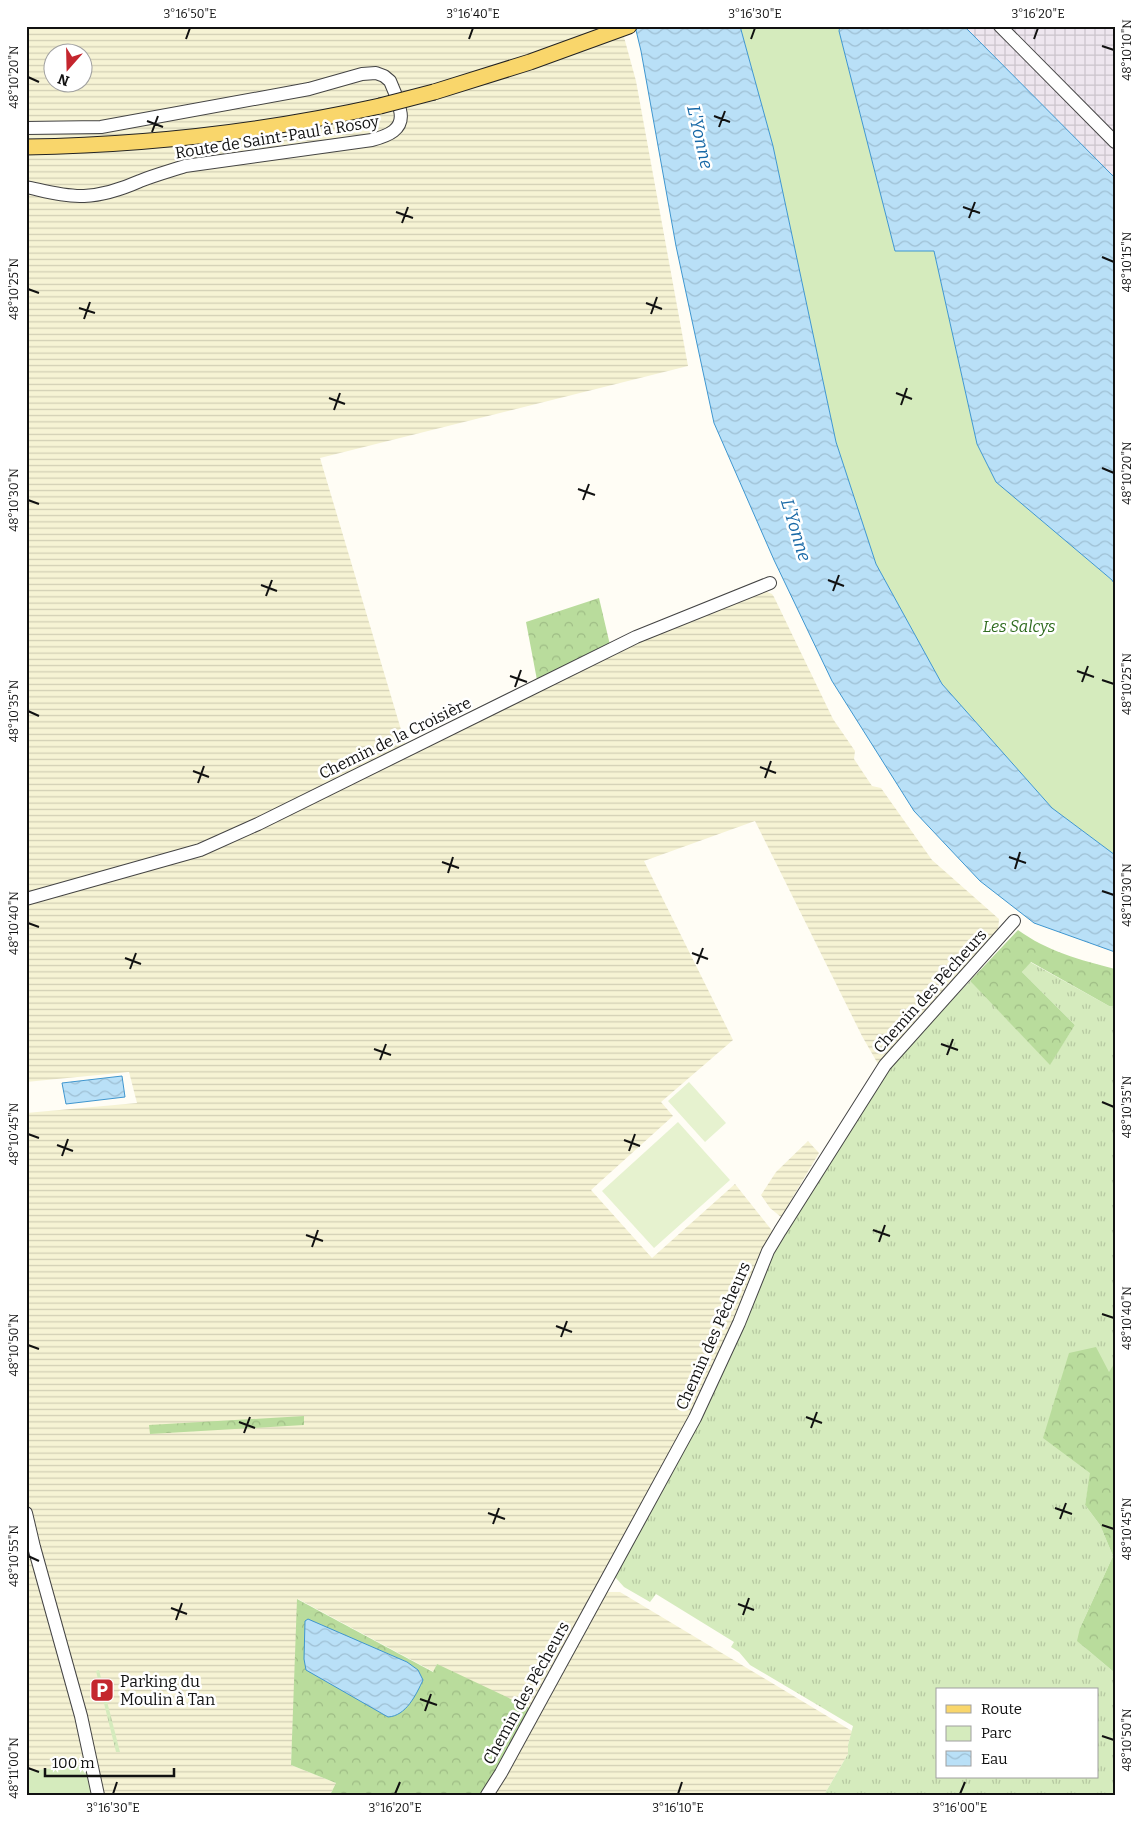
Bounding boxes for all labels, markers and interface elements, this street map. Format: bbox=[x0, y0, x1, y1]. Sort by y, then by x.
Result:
text: 3°16'50"E bbox=[163, 7, 217, 21]
text: 3°16'40"E bbox=[446, 7, 500, 21]
text: 3°16'30"E bbox=[728, 7, 782, 21]
text: 3°16'20"E bbox=[1011, 7, 1065, 21]
text: 48°10'10"N bbox=[1120, 19, 1134, 81]
north arrow bbox=[42, 42, 92, 92]
text: 48°10'20"N bbox=[7, 45, 21, 109]
text: N bbox=[56, 70, 72, 90]
water label: L'Yonne bbox=[682, 103, 718, 171]
street label: Route de Saint-Paul à Rosoy bbox=[174, 111, 381, 163]
text: 48°10'15"N bbox=[1120, 231, 1134, 292]
text: 48°10'25"N bbox=[7, 258, 21, 320]
text: 48°10'20"N bbox=[1120, 441, 1134, 505]
text: 48°10'30"N bbox=[7, 468, 21, 532]
water label: L'Yonne bbox=[776, 496, 816, 564]
park label: Les Salcys bbox=[983, 617, 1056, 636]
text: 48°10'25"N bbox=[1120, 653, 1134, 715]
text: 48°10'35"N bbox=[7, 679, 21, 742]
street label: Chemin de la Croisière bbox=[316, 693, 474, 783]
text: 48°10'30"N bbox=[1120, 863, 1134, 927]
text: 48°10'40"N bbox=[7, 891, 21, 955]
street label: Chemin des Pêcheurs bbox=[869, 925, 991, 1057]
text: 48°10'35"N bbox=[1120, 1075, 1134, 1138]
text: 48°10'45"N bbox=[7, 1102, 21, 1165]
street label: Chemin des Pêcheurs bbox=[672, 1259, 754, 1413]
text: 48°10'40"N bbox=[1120, 1286, 1134, 1350]
text: 48°10'50"N bbox=[7, 1313, 21, 1377]
text: 48°10'45"N bbox=[1120, 1497, 1134, 1560]
text: 48°10'55"N bbox=[7, 1525, 21, 1587]
street label: Chemin des Pêcheurs bbox=[479, 1618, 573, 1768]
place label: Parking du Moulin à Tan bbox=[120, 1672, 215, 1709]
parking icon: Parking du Moulin à Tan bbox=[89, 1677, 115, 1703]
legend bbox=[936, 1688, 1098, 1778]
text: Route bbox=[981, 1700, 1022, 1718]
text: 48°10'50"N bbox=[1120, 1708, 1134, 1772]
text: Parc bbox=[981, 1724, 1012, 1742]
text: 48°11'00"N bbox=[7, 1737, 21, 1799]
scale bar bbox=[45, 1746, 174, 1778]
text: Eau bbox=[981, 1750, 1008, 1768]
text: 100 m bbox=[52, 1754, 95, 1772]
text: 3°16'30"E bbox=[86, 1801, 140, 1815]
text: 3°16'20"E bbox=[368, 1801, 422, 1815]
text: 3°16'10"E bbox=[652, 1801, 704, 1815]
text: 3°16'00"E bbox=[933, 1801, 987, 1815]

